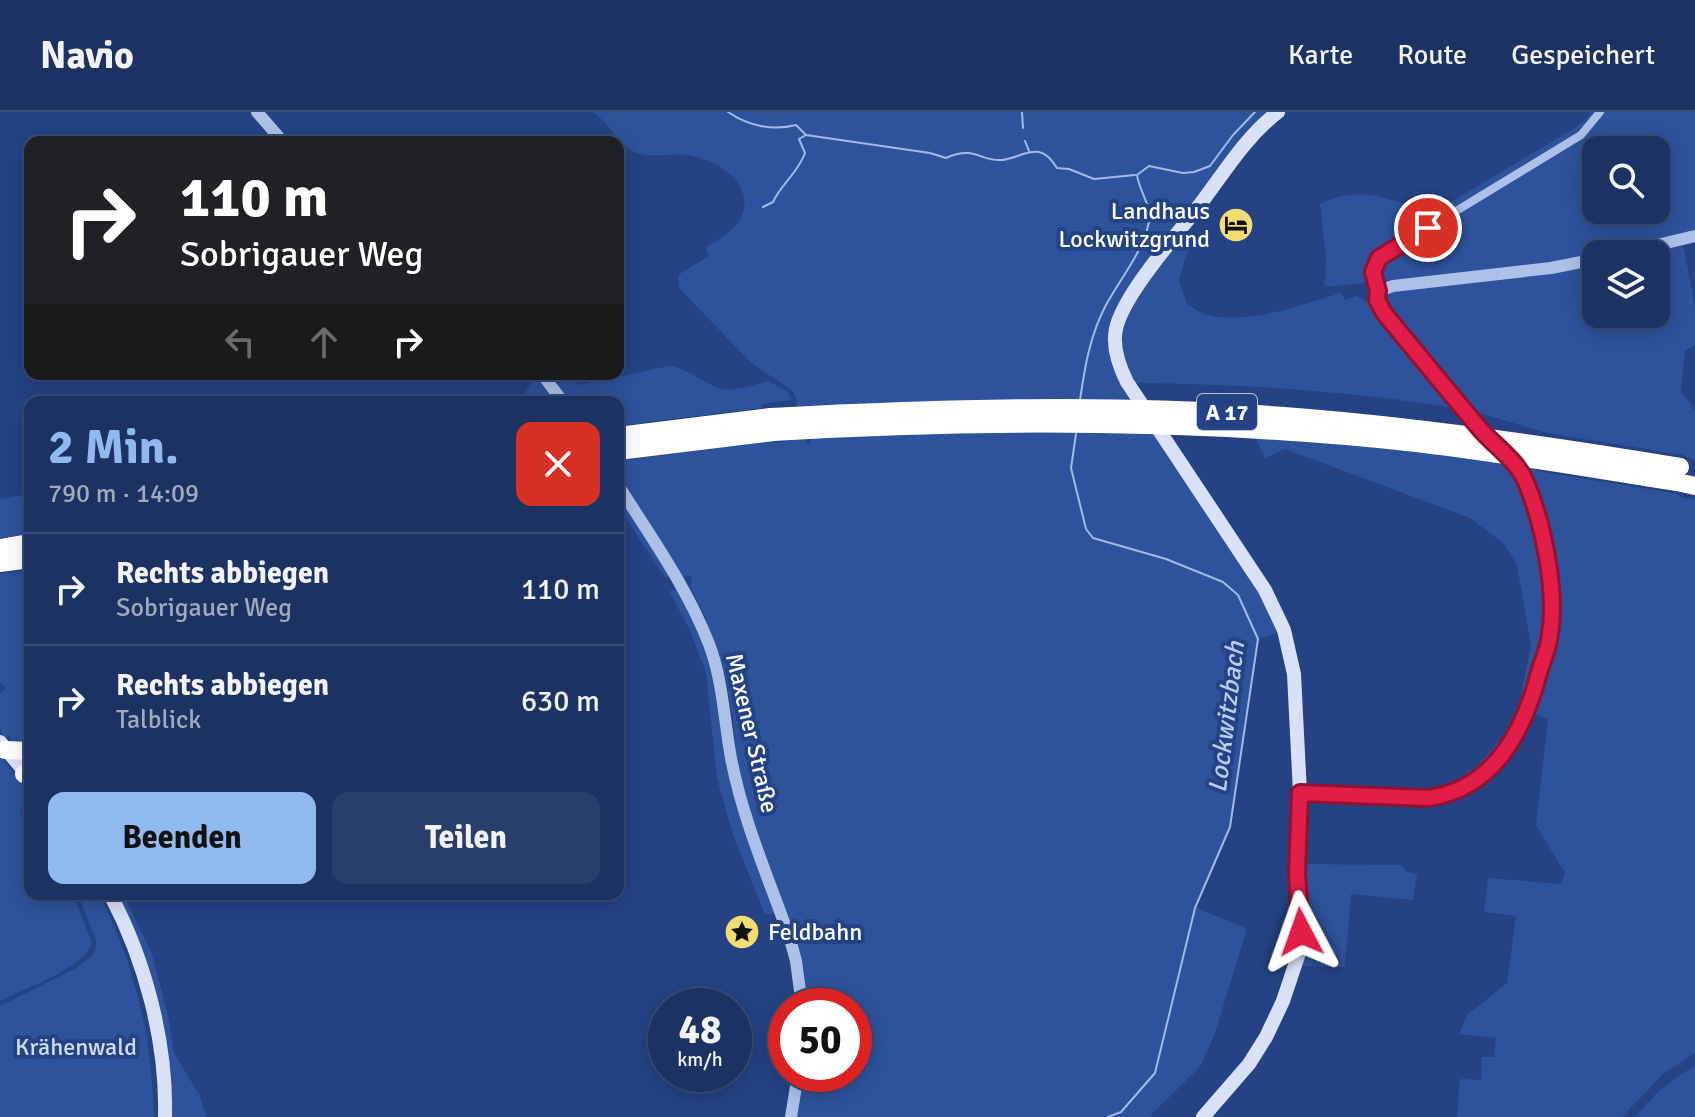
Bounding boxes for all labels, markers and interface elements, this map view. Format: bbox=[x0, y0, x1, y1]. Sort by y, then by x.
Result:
text: Navio bbox=[40, 32, 134, 79]
text: Karte bbox=[1288, 38, 1353, 72]
text: Route bbox=[1397, 38, 1467, 72]
text: Gespeichert bbox=[1511, 38, 1655, 72]
map controls bbox=[1582, 136, 1670, 328]
button: search bbox=[1582, 136, 1670, 224]
text: 110 m bbox=[180, 163, 328, 232]
icon: right bbox=[48, 168, 152, 272]
pin bbox=[1394, 194, 1462, 262]
place label: Landhaus Lockwitzgrund bbox=[1058, 196, 1210, 254]
hotel icon: Landhaus Lockwitzgrund bbox=[1217, 206, 1255, 244]
icon: arrive bbox=[1406, 206, 1450, 250]
text: Sobrigauer Weg bbox=[180, 232, 424, 277]
button: layers bbox=[1582, 240, 1670, 328]
icon: left bbox=[218, 320, 262, 364]
icon: ahead bbox=[302, 320, 346, 364]
icon: right bbox=[386, 320, 430, 364]
road number: A 17 bbox=[1197, 394, 1257, 430]
text: 2 Min. bbox=[48, 418, 179, 477]
button: close bbox=[516, 422, 600, 506]
text: 790 m · 14:09 bbox=[48, 478, 199, 510]
text: Rechts abbiegen bbox=[116, 555, 329, 592]
icon: right bbox=[48, 567, 92, 611]
text: 110 m bbox=[521, 571, 600, 608]
text: Sobrigauer Weg bbox=[116, 592, 292, 624]
water label: Lockwitzbach bbox=[1202, 639, 1252, 795]
street label: Maxener Straße bbox=[719, 650, 785, 816]
text: Rechts abbiegen bbox=[116, 667, 329, 704]
icon: right bbox=[48, 679, 92, 723]
text: 630 m bbox=[521, 683, 600, 720]
text: Talblick bbox=[116, 704, 201, 736]
button: Beenden bbox=[48, 792, 316, 884]
button: Teilen bbox=[332, 792, 600, 884]
position arrow bbox=[1259, 890, 1343, 974]
place icon: Feldbahn bbox=[723, 913, 761, 951]
place label: Feldbahn bbox=[768, 917, 862, 947]
speed limit sign: 50 bbox=[768, 988, 872, 1092]
text: 48 bbox=[678, 1005, 722, 1055]
park label: Krähenwald bbox=[15, 1032, 137, 1062]
text: km/h bbox=[677, 1047, 723, 1072]

